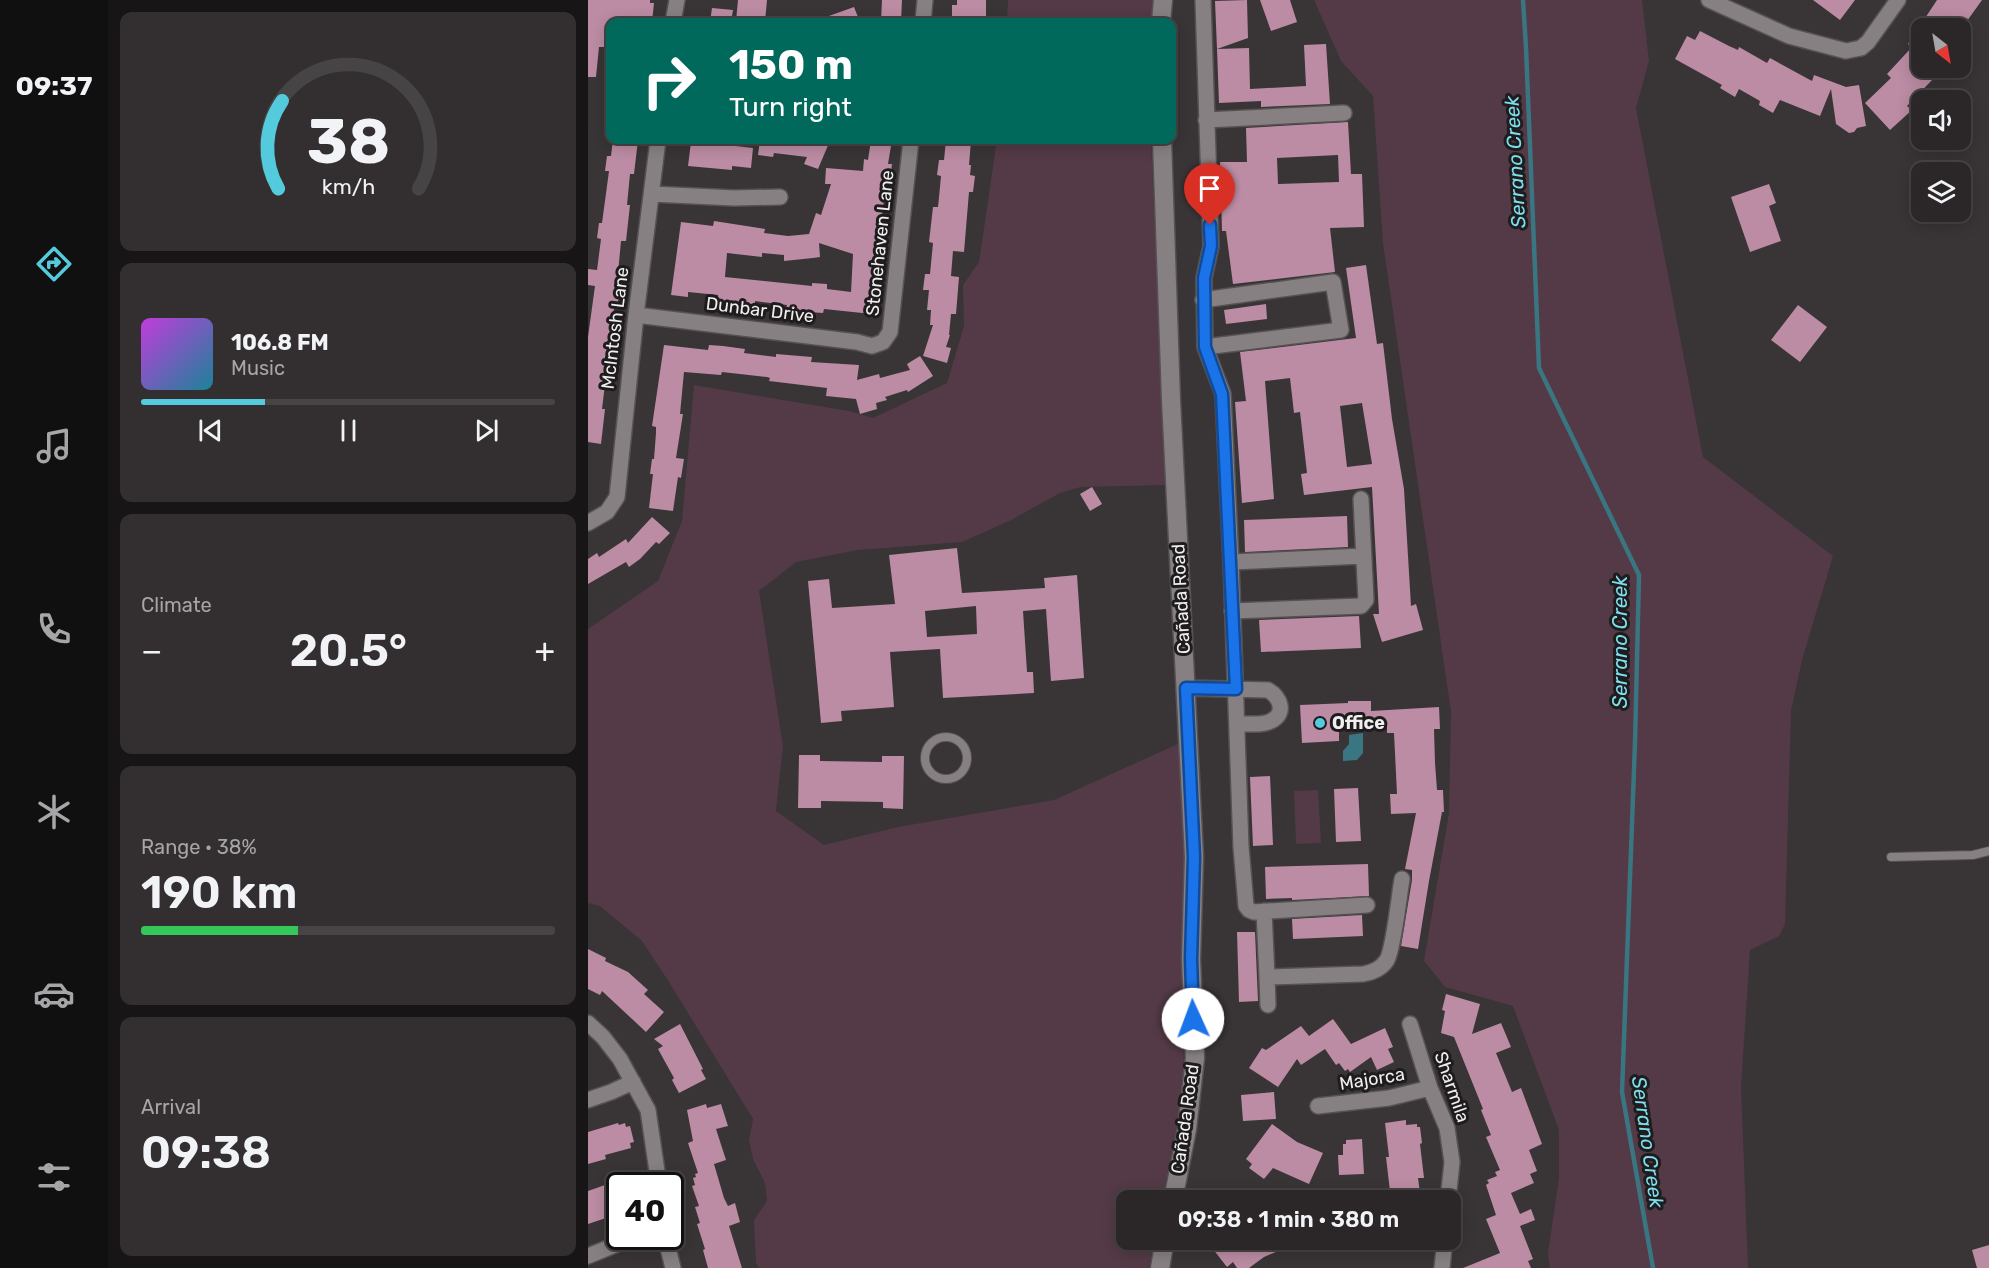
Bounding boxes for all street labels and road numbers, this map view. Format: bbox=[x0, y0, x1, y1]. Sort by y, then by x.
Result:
street label: Stonehaven Lane bbox=[861, 169, 899, 317]
street label: McIntosh Lane bbox=[597, 266, 633, 390]
street label: Dunbar Drive bbox=[705, 292, 815, 328]
street label: Cañada Road bbox=[1167, 543, 1195, 655]
street label: Sharmila bbox=[1430, 1049, 1474, 1125]
street label: Cañada Road bbox=[1166, 1063, 1204, 1175]
street label: Majorca bbox=[1338, 1063, 1406, 1095]

